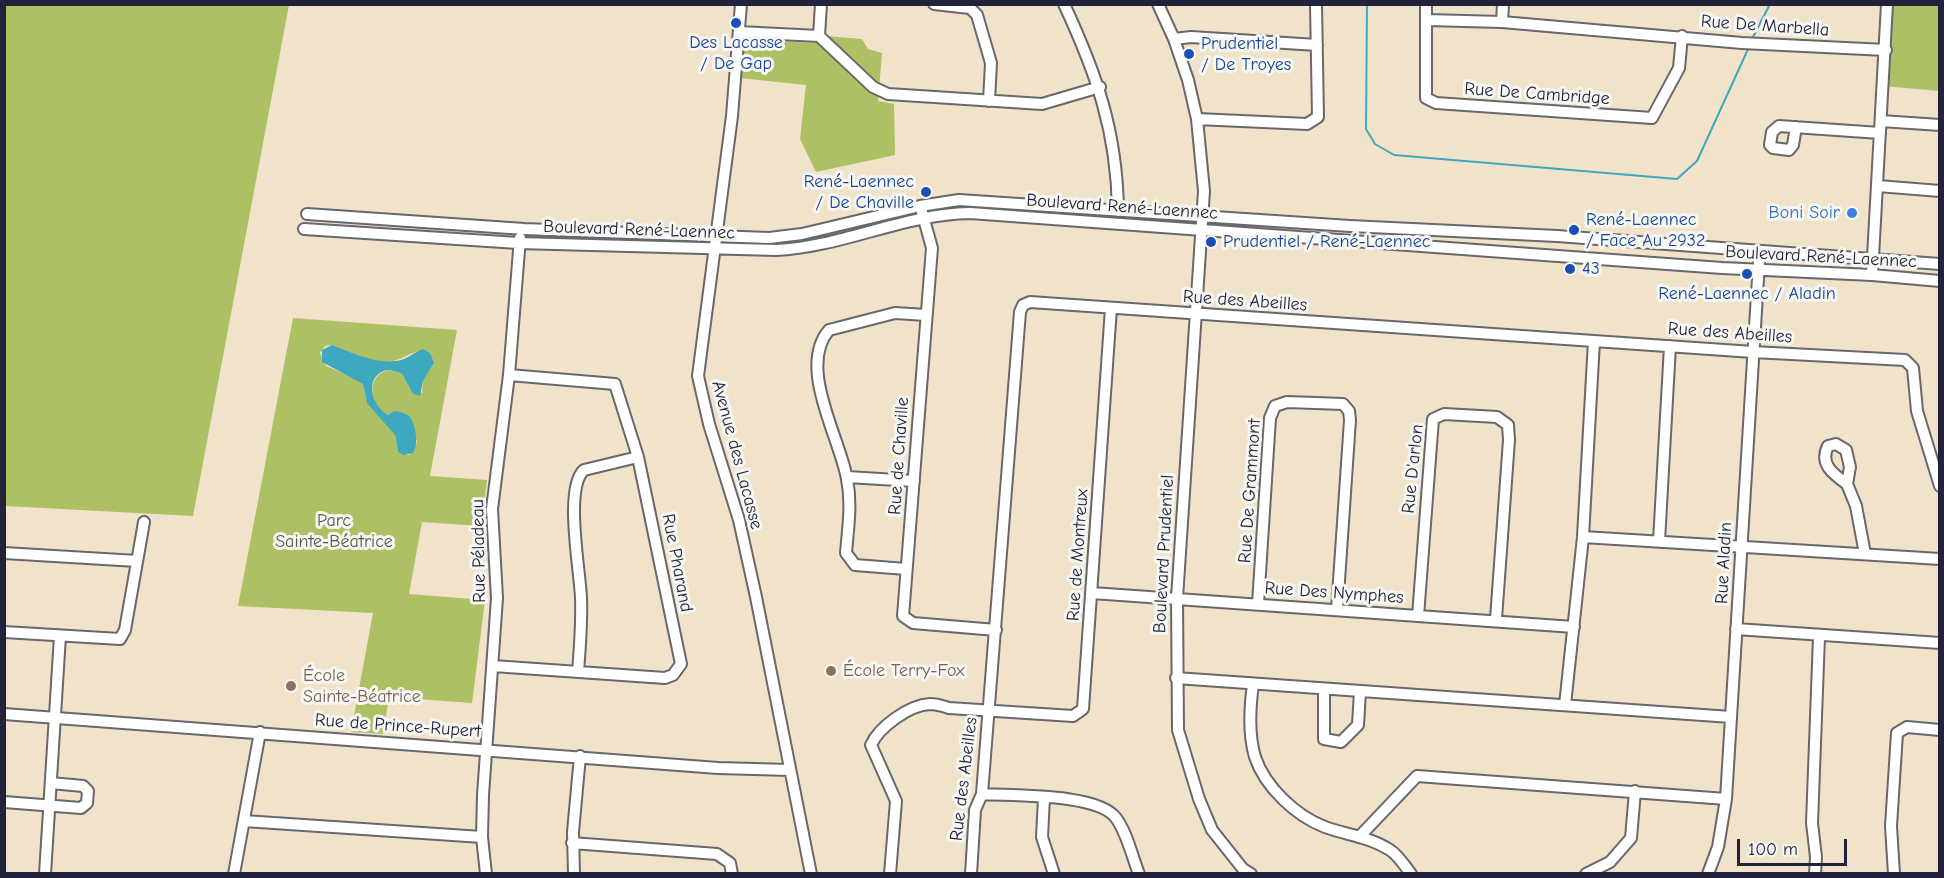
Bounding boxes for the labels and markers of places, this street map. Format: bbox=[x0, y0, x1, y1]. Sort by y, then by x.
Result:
marker: Des Lacasse / De Gap bbox=[729, 16, 743, 30]
place label: Des Lacasse / De Gap bbox=[689, 32, 783, 74]
place label: Prudentiel / De Troyes bbox=[1201, 33, 1291, 76]
marker: Prudentiel / De Troyes bbox=[1182, 47, 1196, 61]
place label: René-Laennec / De Chaville bbox=[804, 171, 914, 213]
marker: René-Laennec / De Chaville bbox=[919, 185, 933, 199]
place label: Boni Soir bbox=[1769, 202, 1840, 224]
marker: Boni Soir bbox=[1845, 206, 1859, 220]
place label: René-Laennec / Face Au 2932 bbox=[1586, 209, 1705, 252]
marker: René-Laennec / Face Au 2932 bbox=[1567, 223, 1581, 237]
place label: Prudentiel / René-Laennec bbox=[1223, 231, 1430, 253]
marker: Prudentiel / René-Laennec bbox=[1204, 235, 1218, 249]
place label: 43 bbox=[1582, 258, 1600, 280]
marker: 43 bbox=[1563, 262, 1577, 276]
marker: René-Laennec / Aladin bbox=[1740, 267, 1754, 281]
place label: René-Laennec / Aladin bbox=[1658, 283, 1836, 305]
place label: École Terry-Fox bbox=[843, 660, 965, 682]
marker: École Terry-Fox bbox=[824, 664, 838, 678]
place label: École Sainte-Béatrice bbox=[303, 665, 421, 708]
marker: École Sainte-Béatrice bbox=[284, 679, 298, 693]

